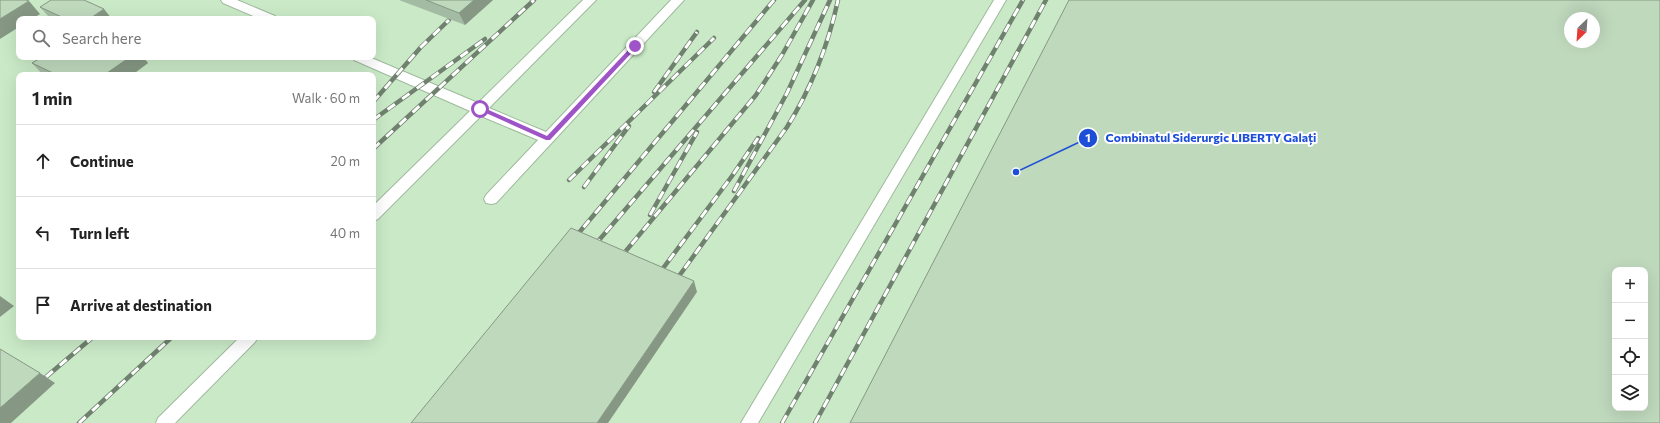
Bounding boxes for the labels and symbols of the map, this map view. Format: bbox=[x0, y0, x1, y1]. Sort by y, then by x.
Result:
north arrow bbox=[1564, 12, 1600, 48]
route end bbox=[626, 37, 644, 55]
route start bbox=[471, 100, 489, 118]
callout: Combinatul Siderurgic LIBERTY Galați bbox=[1078, 126, 1325, 150]
text: 1 bbox=[1085, 130, 1091, 144]
text: Combinatul Siderurgic LIBERTY Galați bbox=[1106, 130, 1316, 145]

